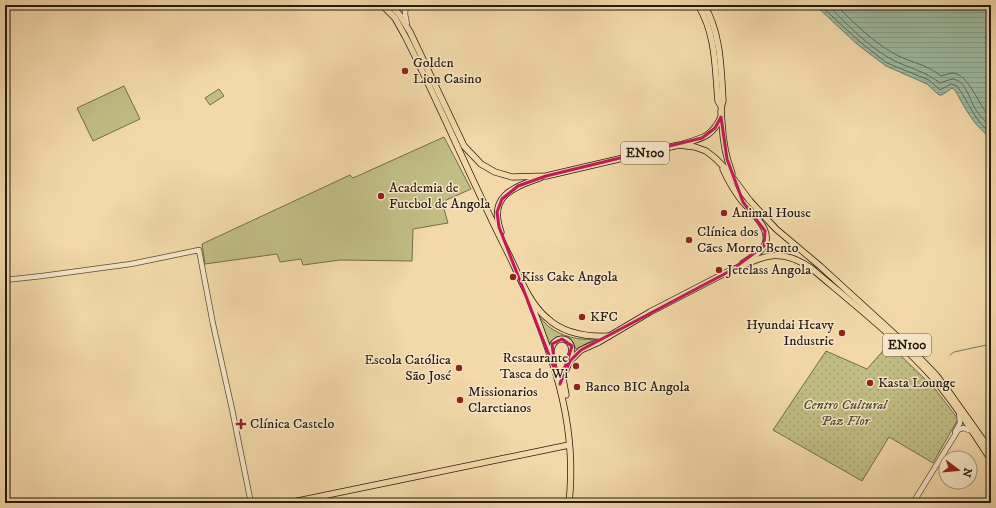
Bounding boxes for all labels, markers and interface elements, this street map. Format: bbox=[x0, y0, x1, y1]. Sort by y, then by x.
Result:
place label: Golden Lion Casino bbox=[413, 54, 482, 88]
marker: Golden Lion Casino bbox=[400, 66, 410, 76]
road number: EN100 bbox=[621, 142, 669, 164]
place label: Academia de Futebol de Angola bbox=[389, 179, 491, 213]
marker: Academia de Futebol de Angola bbox=[376, 191, 386, 201]
place label: Animal House bbox=[732, 204, 811, 222]
marker: Animal House bbox=[719, 208, 729, 218]
place label: Clínica dos Cães Morro Bento bbox=[697, 223, 799, 257]
marker: Clínica dos Cães Morro Bento bbox=[684, 235, 694, 245]
place label: Jetclass Angola bbox=[725, 261, 811, 279]
marker: Jetclass Angola bbox=[714, 265, 724, 275]
place label: Kiss Cake Angola bbox=[521, 268, 618, 286]
marker: Kiss Cake Angola bbox=[508, 272, 518, 282]
place label: KFC bbox=[590, 308, 618, 326]
marker: KFC bbox=[577, 312, 587, 322]
place label: Hyundai Heavy Industrie bbox=[746, 316, 834, 350]
marker: Hyundai Heavy Industrie bbox=[837, 328, 847, 338]
road number: EN100 bbox=[883, 334, 931, 356]
place label: Restaurante Tasca do Wi bbox=[500, 349, 568, 383]
place label: Escola Católica São José bbox=[364, 351, 451, 385]
marker: Restaurante Tasca do Wi bbox=[571, 361, 581, 371]
marker: Escola Católica São José bbox=[454, 363, 464, 373]
place label: Kasta Lounge bbox=[878, 374, 956, 392]
place label: Banco BIC Angola bbox=[585, 378, 690, 396]
marker: Kasta Lounge bbox=[865, 378, 875, 388]
marker: Banco BIC Angola bbox=[572, 382, 582, 392]
place label: Missionarios Claretianos bbox=[468, 383, 538, 417]
marker: Missionarios Claretianos bbox=[455, 395, 465, 405]
park label: Centro Cultural Paz Flor bbox=[803, 396, 888, 430]
place label: Clínica Castelo bbox=[250, 415, 334, 433]
marker: Clínica Castelo bbox=[235, 418, 247, 430]
north arrow bbox=[938, 450, 978, 490]
text: N bbox=[959, 466, 975, 479]

